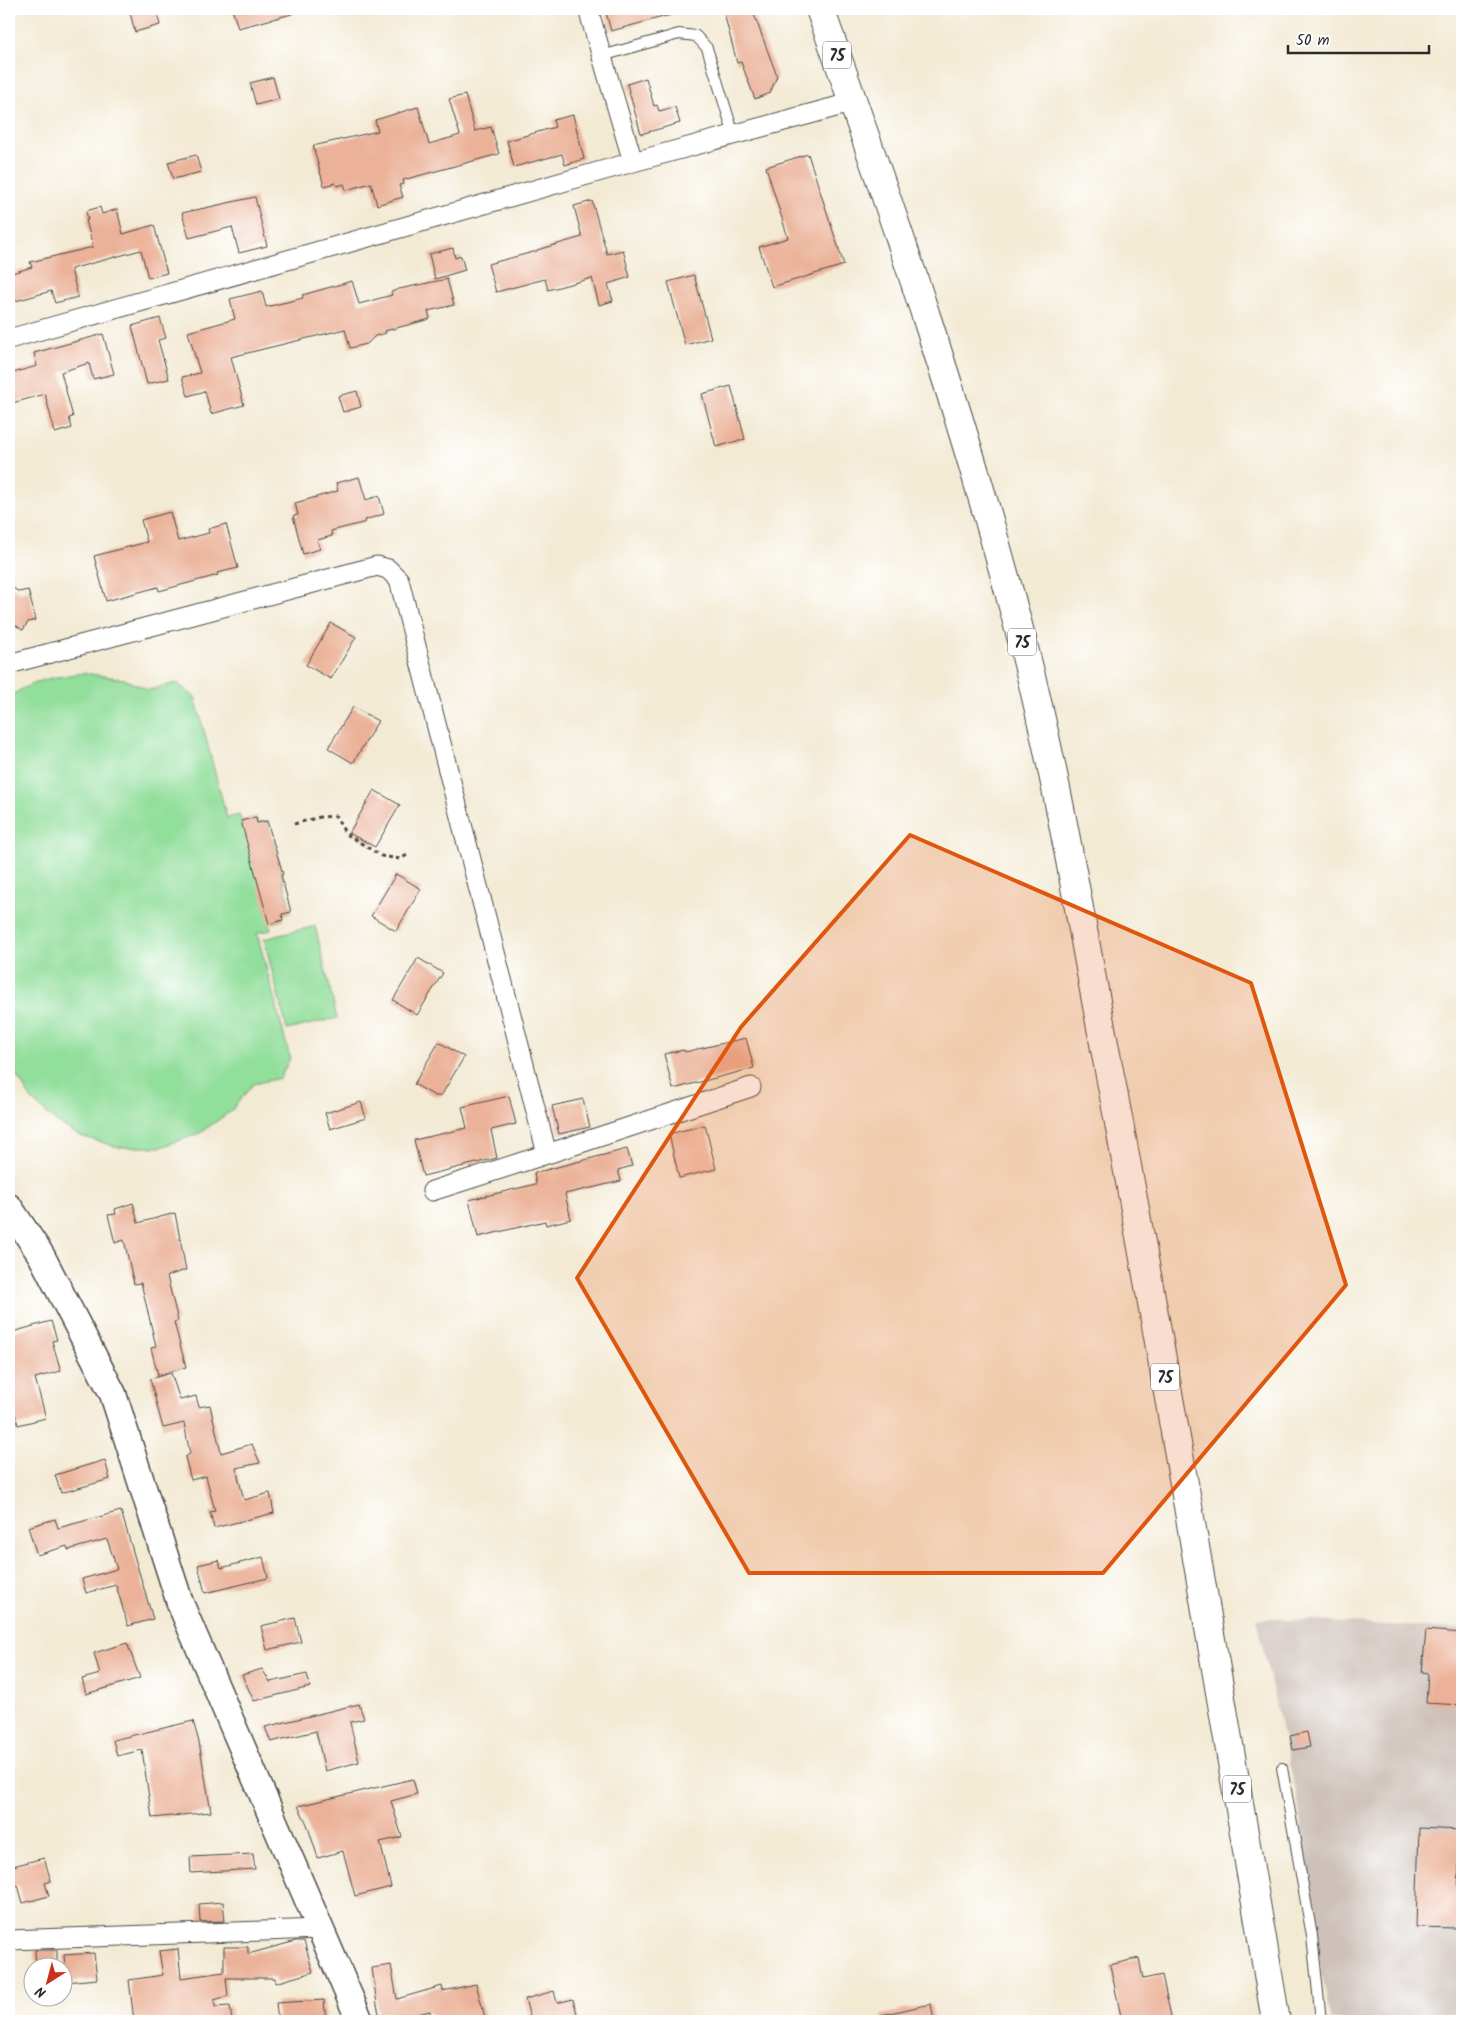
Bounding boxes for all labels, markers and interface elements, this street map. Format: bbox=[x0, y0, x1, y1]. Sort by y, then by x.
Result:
scale bar bbox=[1288, 22, 1430, 54]
text: 50 m bbox=[1296, 29, 1330, 53]
road number: 75 bbox=[823, 42, 851, 68]
road number: 75 bbox=[1008, 628, 1036, 656]
road number: 75 bbox=[1151, 1364, 1179, 1390]
road number: 75 bbox=[1223, 1776, 1251, 1802]
north arrow bbox=[22, 1958, 72, 2008]
text: N bbox=[31, 1980, 51, 2003]

